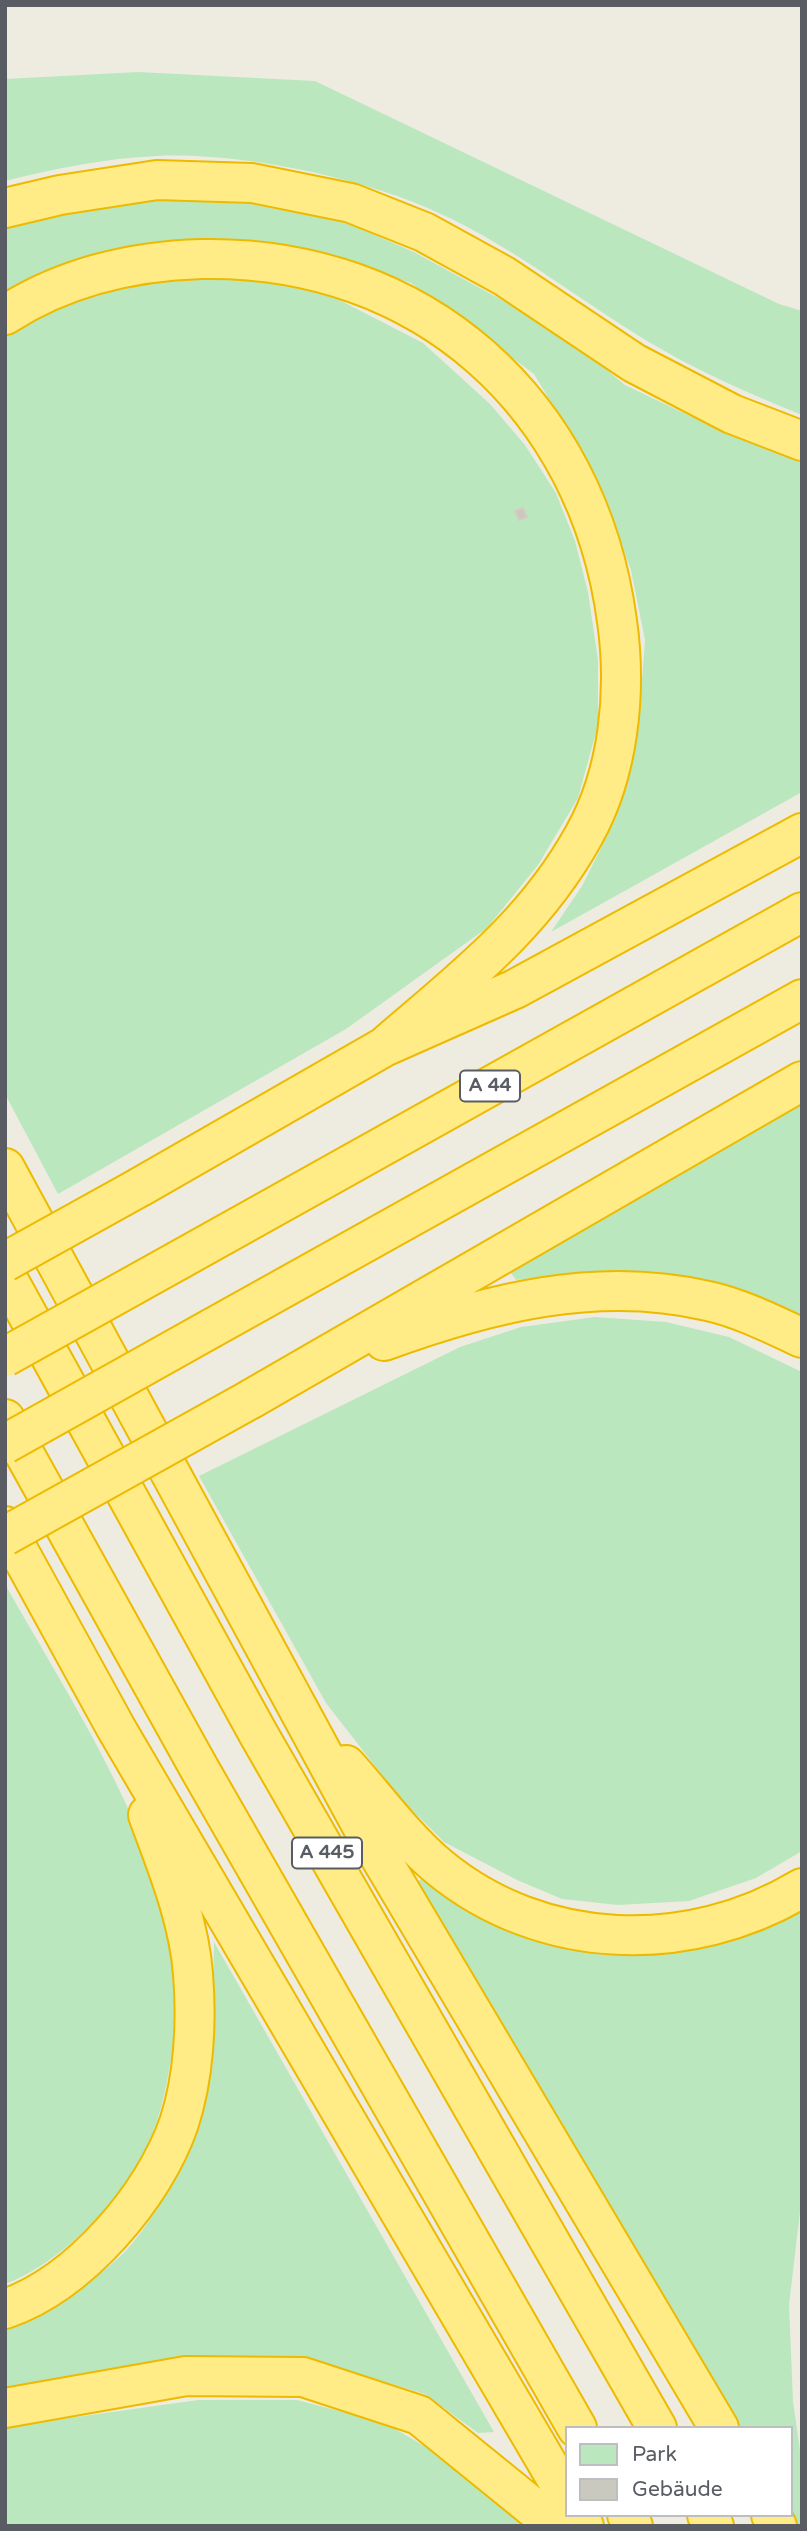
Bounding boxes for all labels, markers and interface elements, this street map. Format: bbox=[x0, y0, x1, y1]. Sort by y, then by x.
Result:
road number: A 44 bbox=[460, 1070, 520, 1102]
road number: A 445 bbox=[292, 1838, 362, 1868]
legend bbox=[566, 2426, 793, 2517]
text: Park bbox=[632, 2442, 677, 2467]
text: Gebäude bbox=[632, 2477, 723, 2502]

